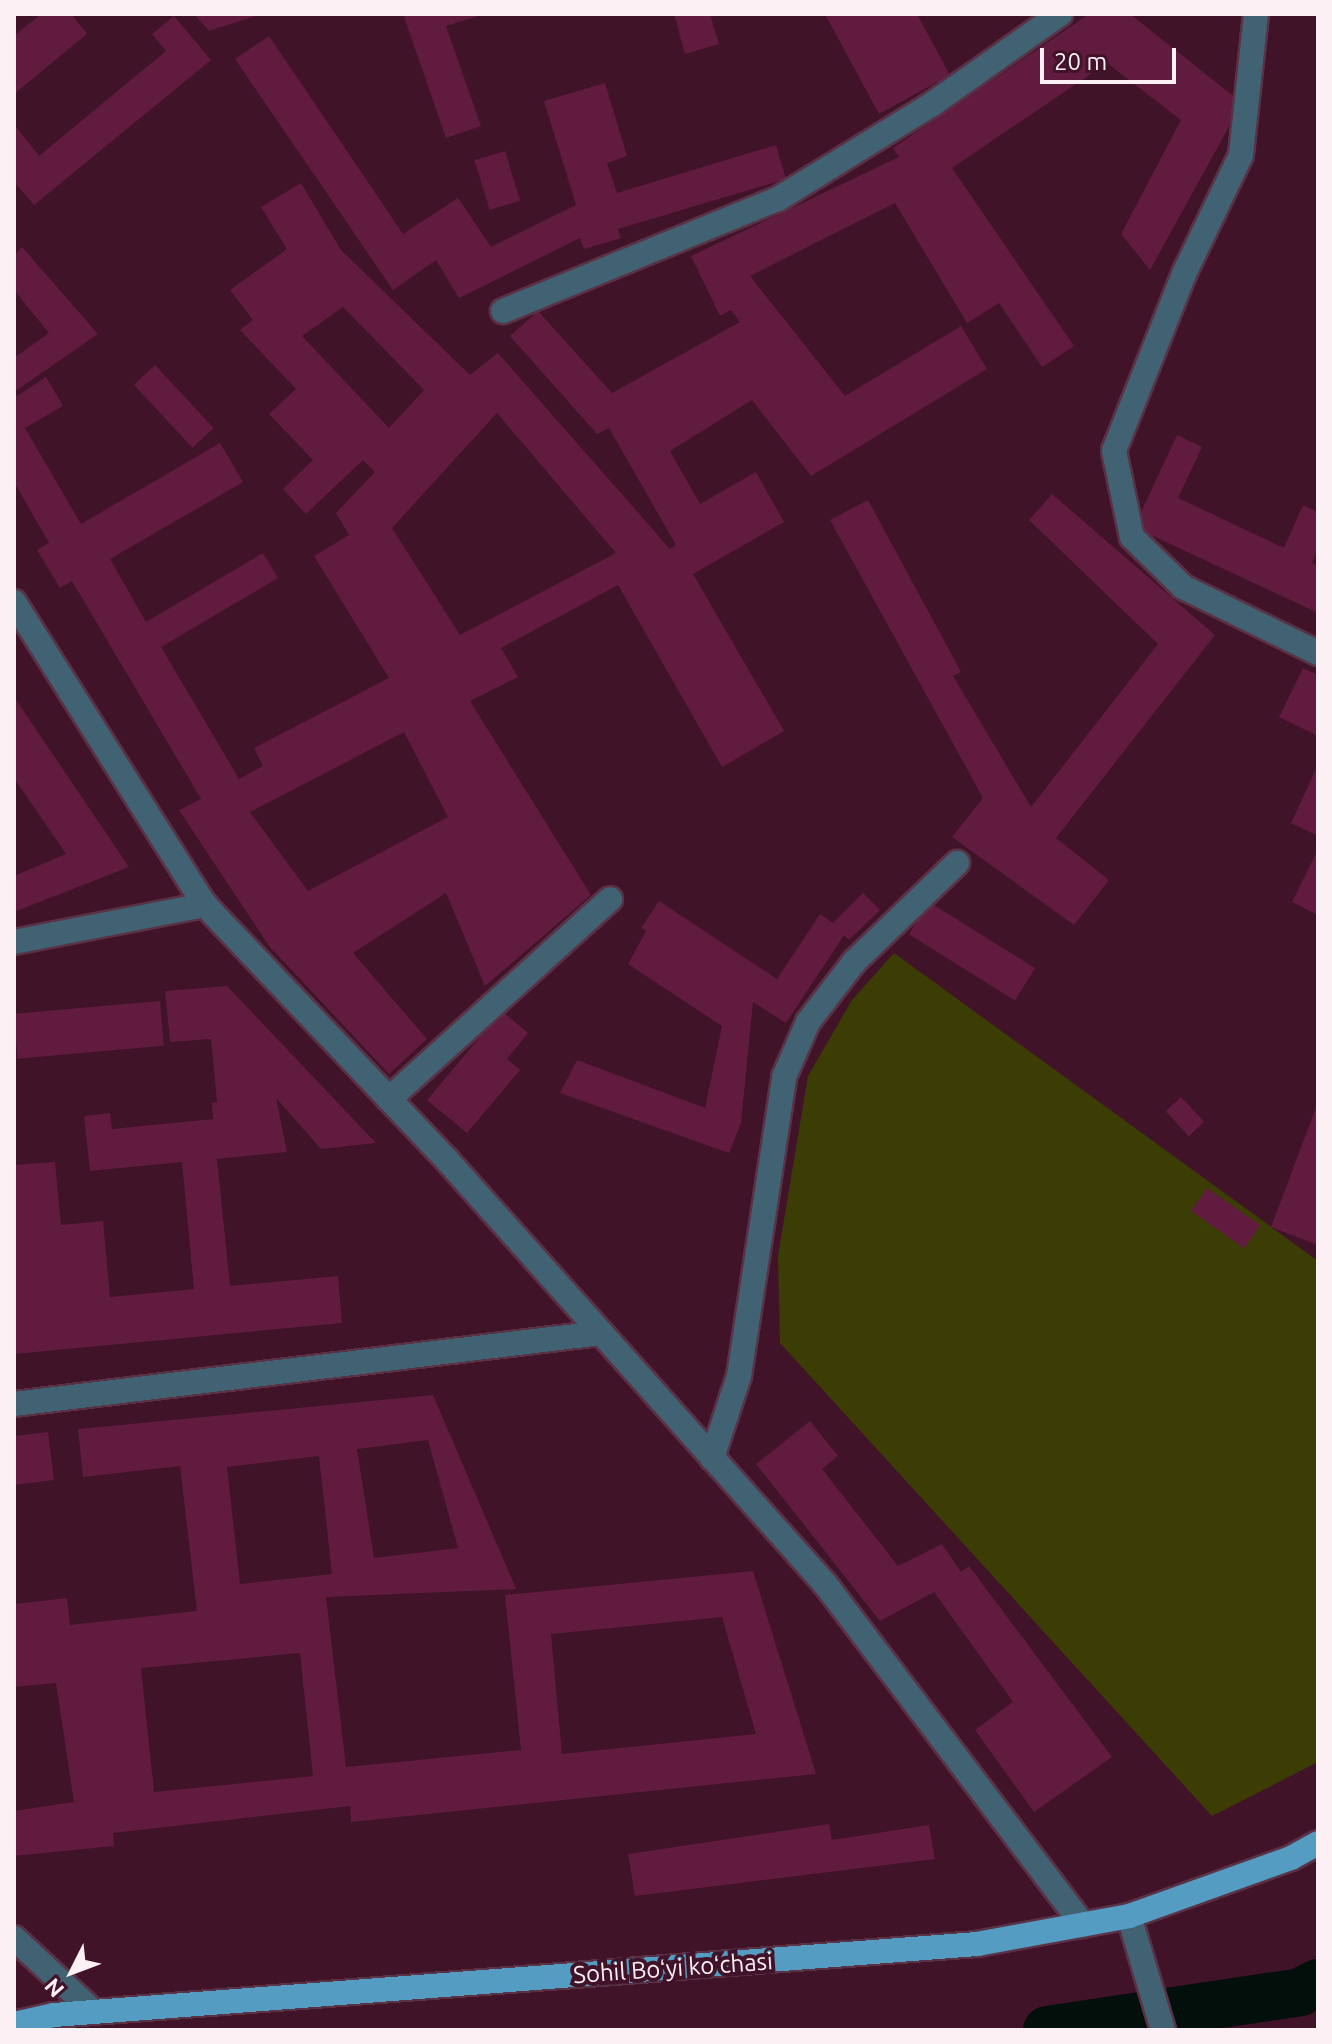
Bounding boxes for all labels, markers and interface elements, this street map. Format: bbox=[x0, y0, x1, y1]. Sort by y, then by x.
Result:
scale bar bbox=[1044, 32, 1180, 82]
text: 20 m bbox=[1054, 48, 1107, 75]
north arrow bbox=[32, 1932, 112, 2012]
street label: Sohil Boʻyi koʻchasi bbox=[572, 1947, 774, 1989]
text: N bbox=[39, 1974, 69, 2003]

